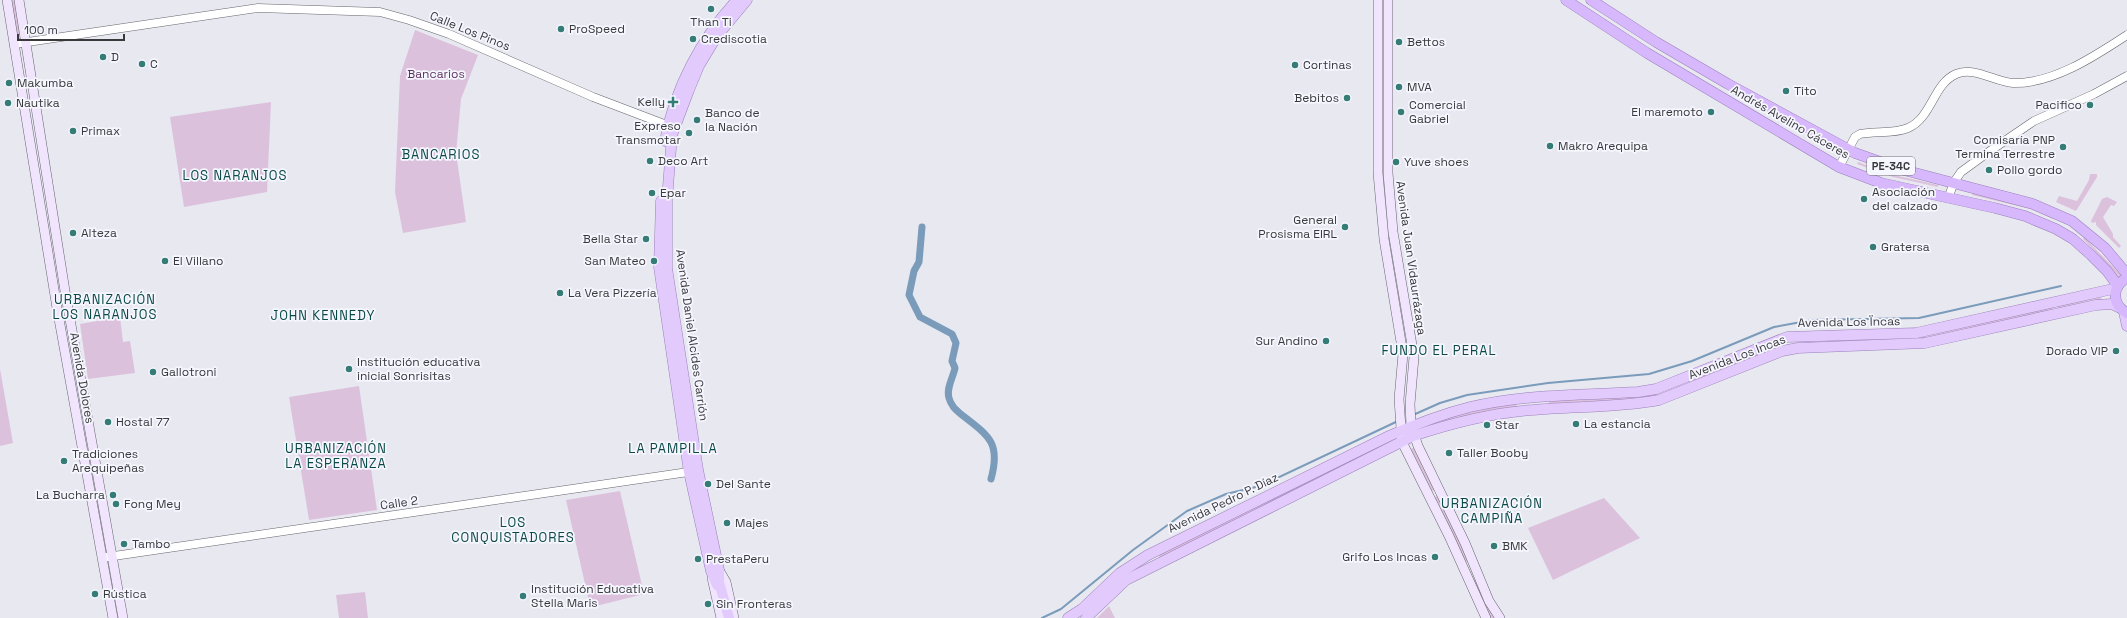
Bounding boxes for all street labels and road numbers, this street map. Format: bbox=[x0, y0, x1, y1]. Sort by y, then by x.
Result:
street label: Calle Los Pinos bbox=[427, 8, 513, 54]
street label: Andrés Avelino Cáceres bbox=[1728, 82, 1852, 162]
road number: PE-34C bbox=[1867, 157, 1915, 175]
street label: Avenida Juan Vidaurrázaga bbox=[1392, 180, 1430, 336]
street label: Avenida Daniel Alcides Carrión bbox=[672, 248, 712, 422]
street label: Avenida Los Ïncas bbox=[1798, 313, 1900, 331]
street label: Avenida Dolores bbox=[66, 331, 98, 425]
street label: Avenida Los Incas bbox=[1686, 331, 1788, 383]
street label: Avenida Pedro P. Díaz bbox=[1165, 469, 1281, 537]
street label: Calle 2 bbox=[379, 492, 419, 514]

